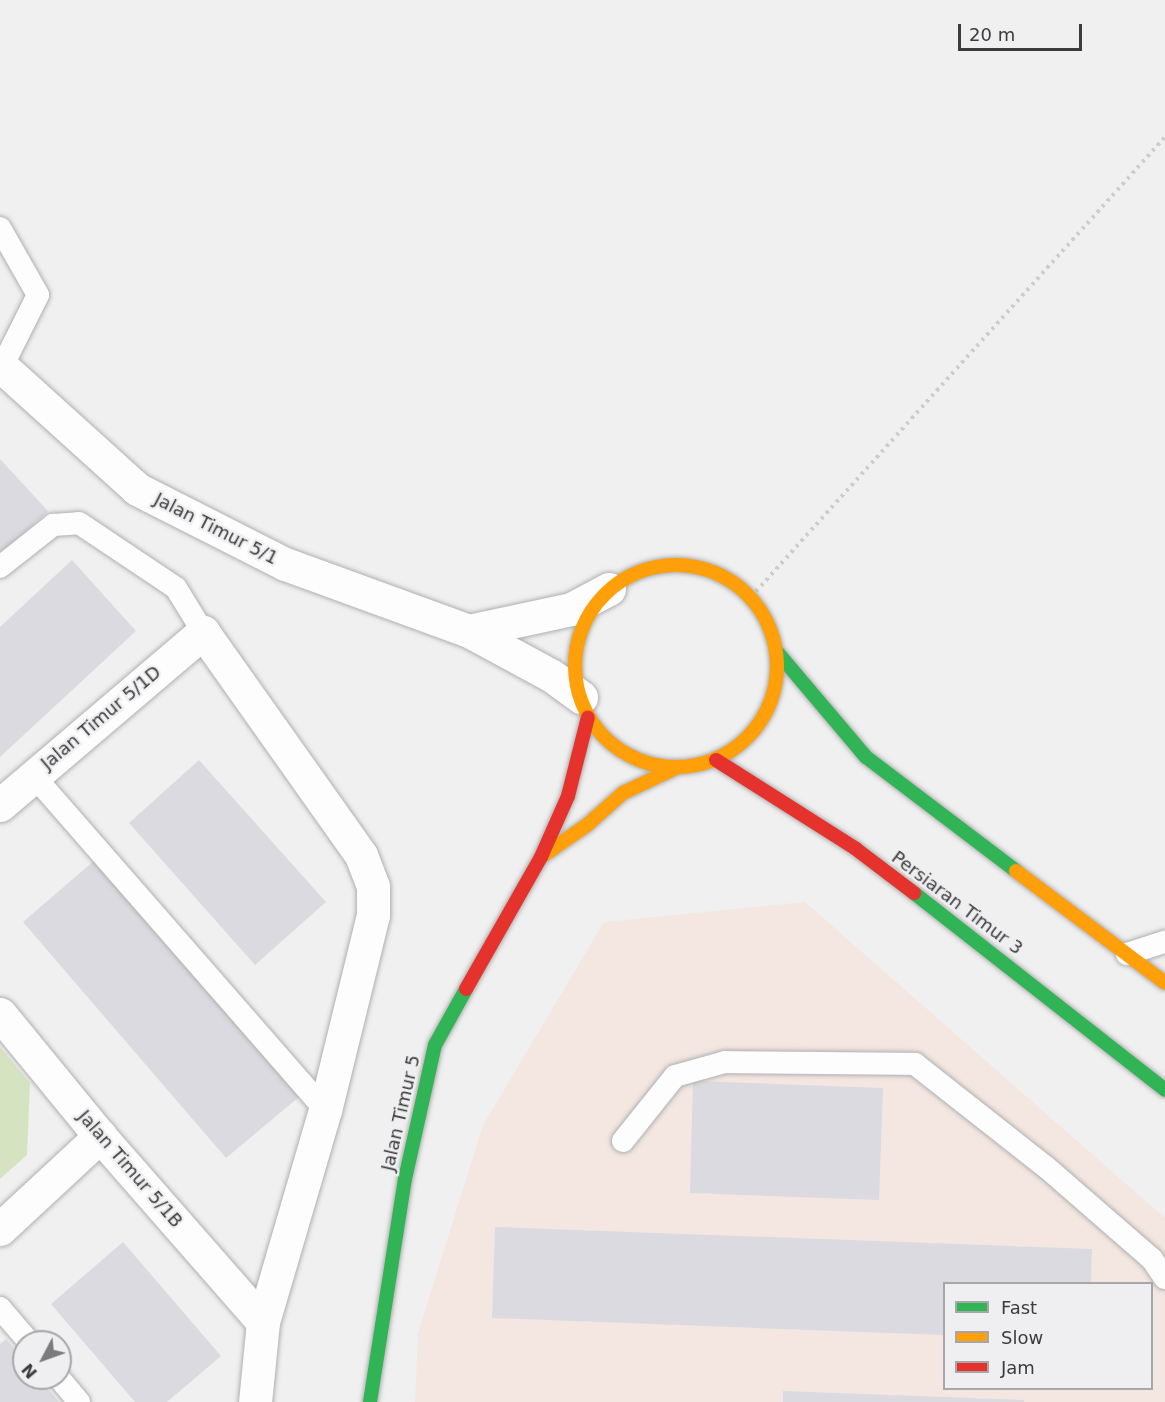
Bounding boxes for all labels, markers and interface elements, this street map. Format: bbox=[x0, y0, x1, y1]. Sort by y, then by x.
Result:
scale bar bbox=[961, 12, 1086, 50]
text: 20 m bbox=[969, 24, 1015, 45]
street label: Jalan Timur 5/1 bbox=[151, 489, 281, 569]
street label: Jalan Timur 5/1D bbox=[37, 662, 165, 774]
street label: Persiaran Timur 3 bbox=[887, 847, 1027, 959]
street label: Jalan Timur 5 bbox=[377, 1053, 425, 1173]
street label: Jalan Timur 5/1B bbox=[73, 1106, 187, 1232]
legend bbox=[943, 1282, 1153, 1390]
text: Fast bbox=[1001, 1297, 1037, 1318]
text: Slow bbox=[1001, 1327, 1043, 1348]
north arrow bbox=[12, 1330, 72, 1390]
text: Jam bbox=[1001, 1357, 1035, 1378]
text: N bbox=[18, 1360, 41, 1382]

